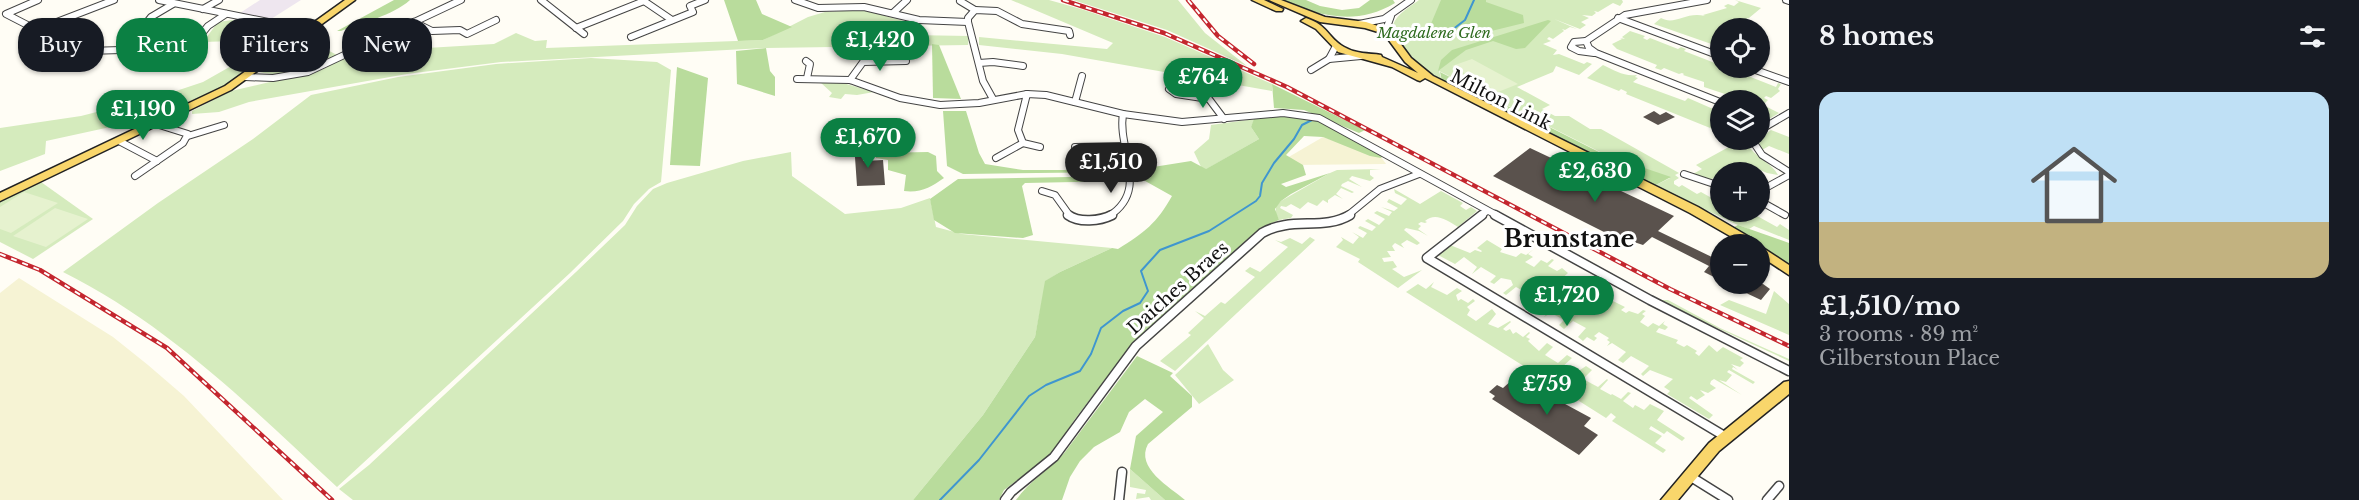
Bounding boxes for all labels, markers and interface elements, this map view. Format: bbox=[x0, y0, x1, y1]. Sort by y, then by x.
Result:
chip: Buy bbox=[18, 18, 104, 72]
chip: Rent bbox=[116, 18, 208, 72]
chip: Filters bbox=[220, 18, 330, 72]
chip: New bbox=[342, 18, 432, 72]
map controls bbox=[1710, 18, 1770, 294]
button: locate bbox=[1710, 18, 1770, 78]
text: 8 homes bbox=[1819, 20, 1934, 52]
icon: filters bbox=[2296, 20, 2329, 53]
pin: £1,420 bbox=[831, 21, 929, 72]
park label: Magdalene Glen bbox=[1376, 23, 1491, 42]
text: £1,420 bbox=[845, 28, 915, 52]
pin: £764 bbox=[1167, 58, 1239, 109]
text: £764 bbox=[1177, 65, 1229, 89]
street label: Milton Link bbox=[1447, 65, 1555, 135]
pin: £1,190 bbox=[94, 90, 192, 141]
button: layers bbox=[1710, 90, 1770, 150]
text: £1,190 bbox=[110, 97, 176, 121]
pin: £1,670 bbox=[819, 118, 917, 169]
text: £1,670 bbox=[835, 125, 901, 149]
icon: home bbox=[2020, 131, 2128, 239]
pin: £1,510 bbox=[1062, 143, 1160, 194]
text: £1,510 bbox=[1079, 150, 1143, 174]
pin: £2,630 bbox=[1546, 152, 1644, 203]
text: £2,630 bbox=[1558, 159, 1632, 183]
button: + bbox=[1710, 162, 1770, 222]
district label: Brunstane bbox=[1503, 224, 1635, 253]
button: − bbox=[1710, 234, 1770, 294]
street label: Daiches Braes bbox=[1123, 237, 1233, 339]
pin: £1,720 bbox=[1518, 276, 1616, 327]
text: £1,720 bbox=[1534, 283, 1600, 307]
text: £1,510/mo bbox=[1819, 290, 1960, 322]
text: 3 rooms · 89 m² bbox=[1819, 322, 1978, 346]
text: Gilberstoun Place bbox=[1819, 346, 2000, 370]
pin: £759 bbox=[1511, 365, 1583, 416]
text: £759 bbox=[1522, 372, 1572, 396]

